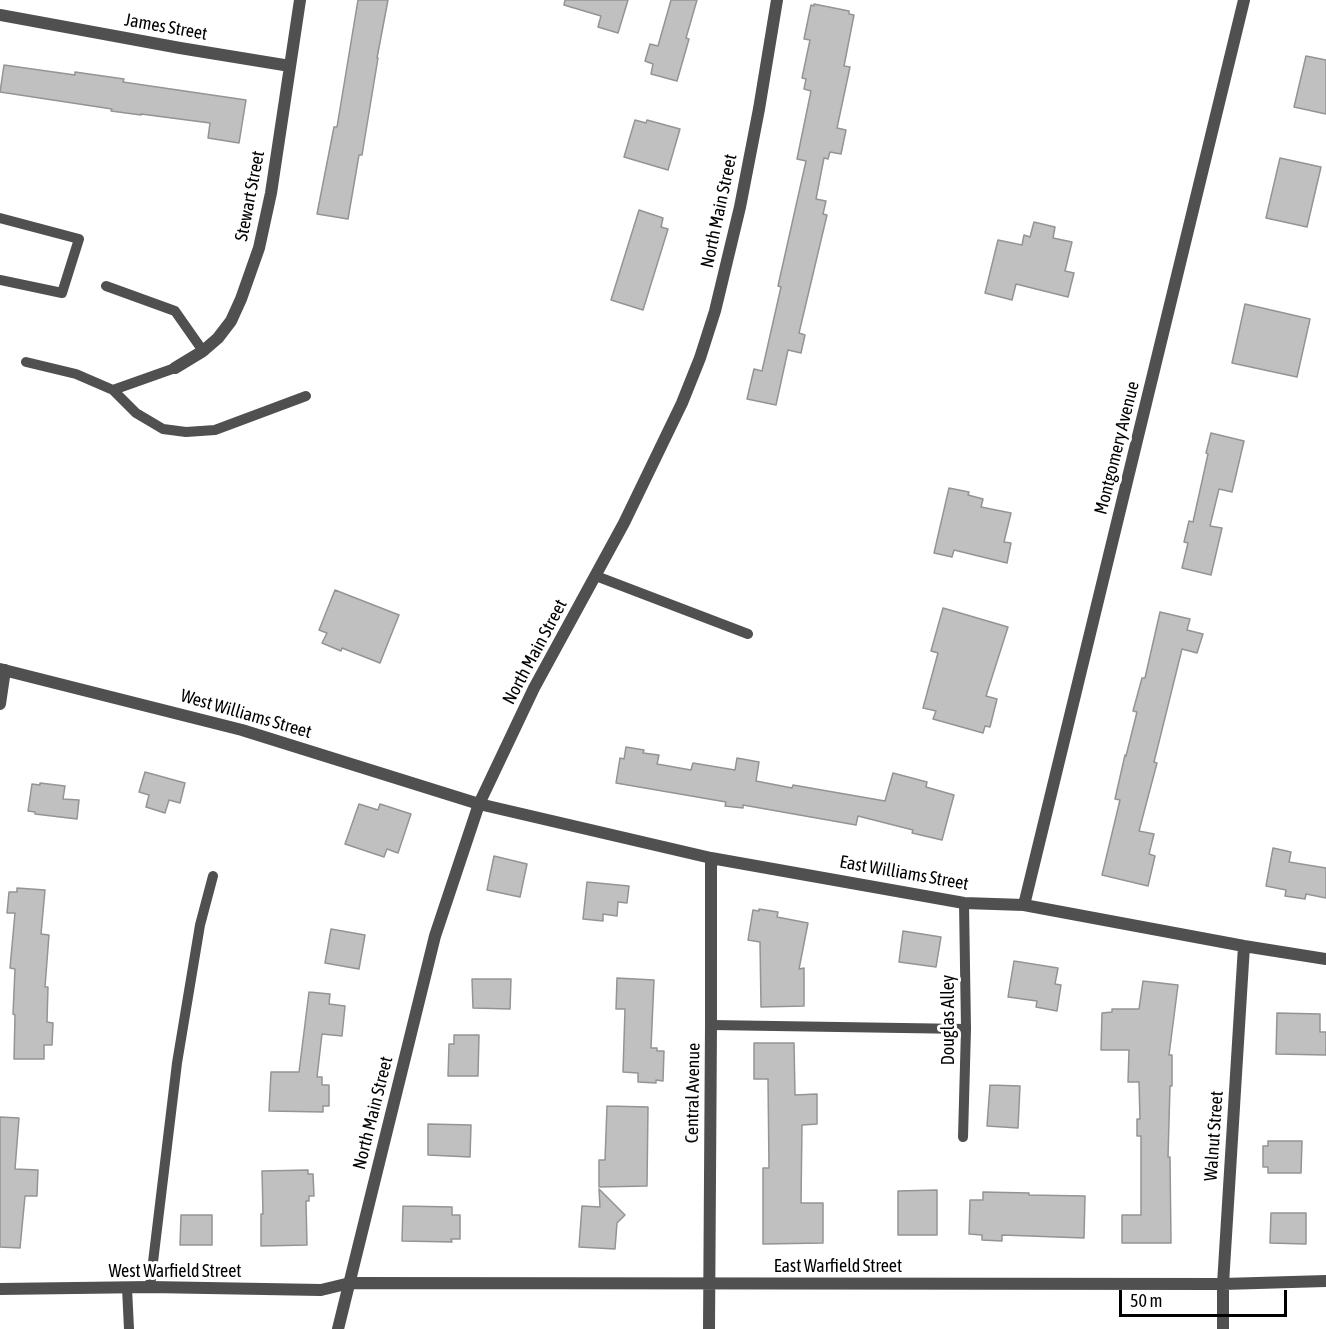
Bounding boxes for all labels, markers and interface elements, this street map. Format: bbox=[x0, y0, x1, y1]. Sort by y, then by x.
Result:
street label: James Street bbox=[123, 9, 209, 45]
street label: Stewart Street bbox=[231, 149, 269, 243]
street label: North Main Street bbox=[696, 152, 742, 270]
street label: Montgomery Avenue bbox=[1090, 379, 1144, 517]
street label: North Main Street bbox=[498, 596, 572, 708]
street label: West Williams Street bbox=[178, 685, 314, 743]
street label: East Williams Street bbox=[838, 851, 970, 895]
street label: Douglas Alley bbox=[937, 975, 959, 1065]
street label: Central Avenue bbox=[681, 1043, 705, 1143]
street label: North Main Street bbox=[349, 1054, 397, 1172]
street label: Walnut Street bbox=[1200, 1090, 1228, 1182]
street label: East Warfield Street bbox=[774, 1255, 902, 1277]
street label: West Warfield Street bbox=[108, 1260, 242, 1282]
scale bar bbox=[1122, 1278, 1290, 1316]
text: 50 m bbox=[1130, 1290, 1162, 1311]

